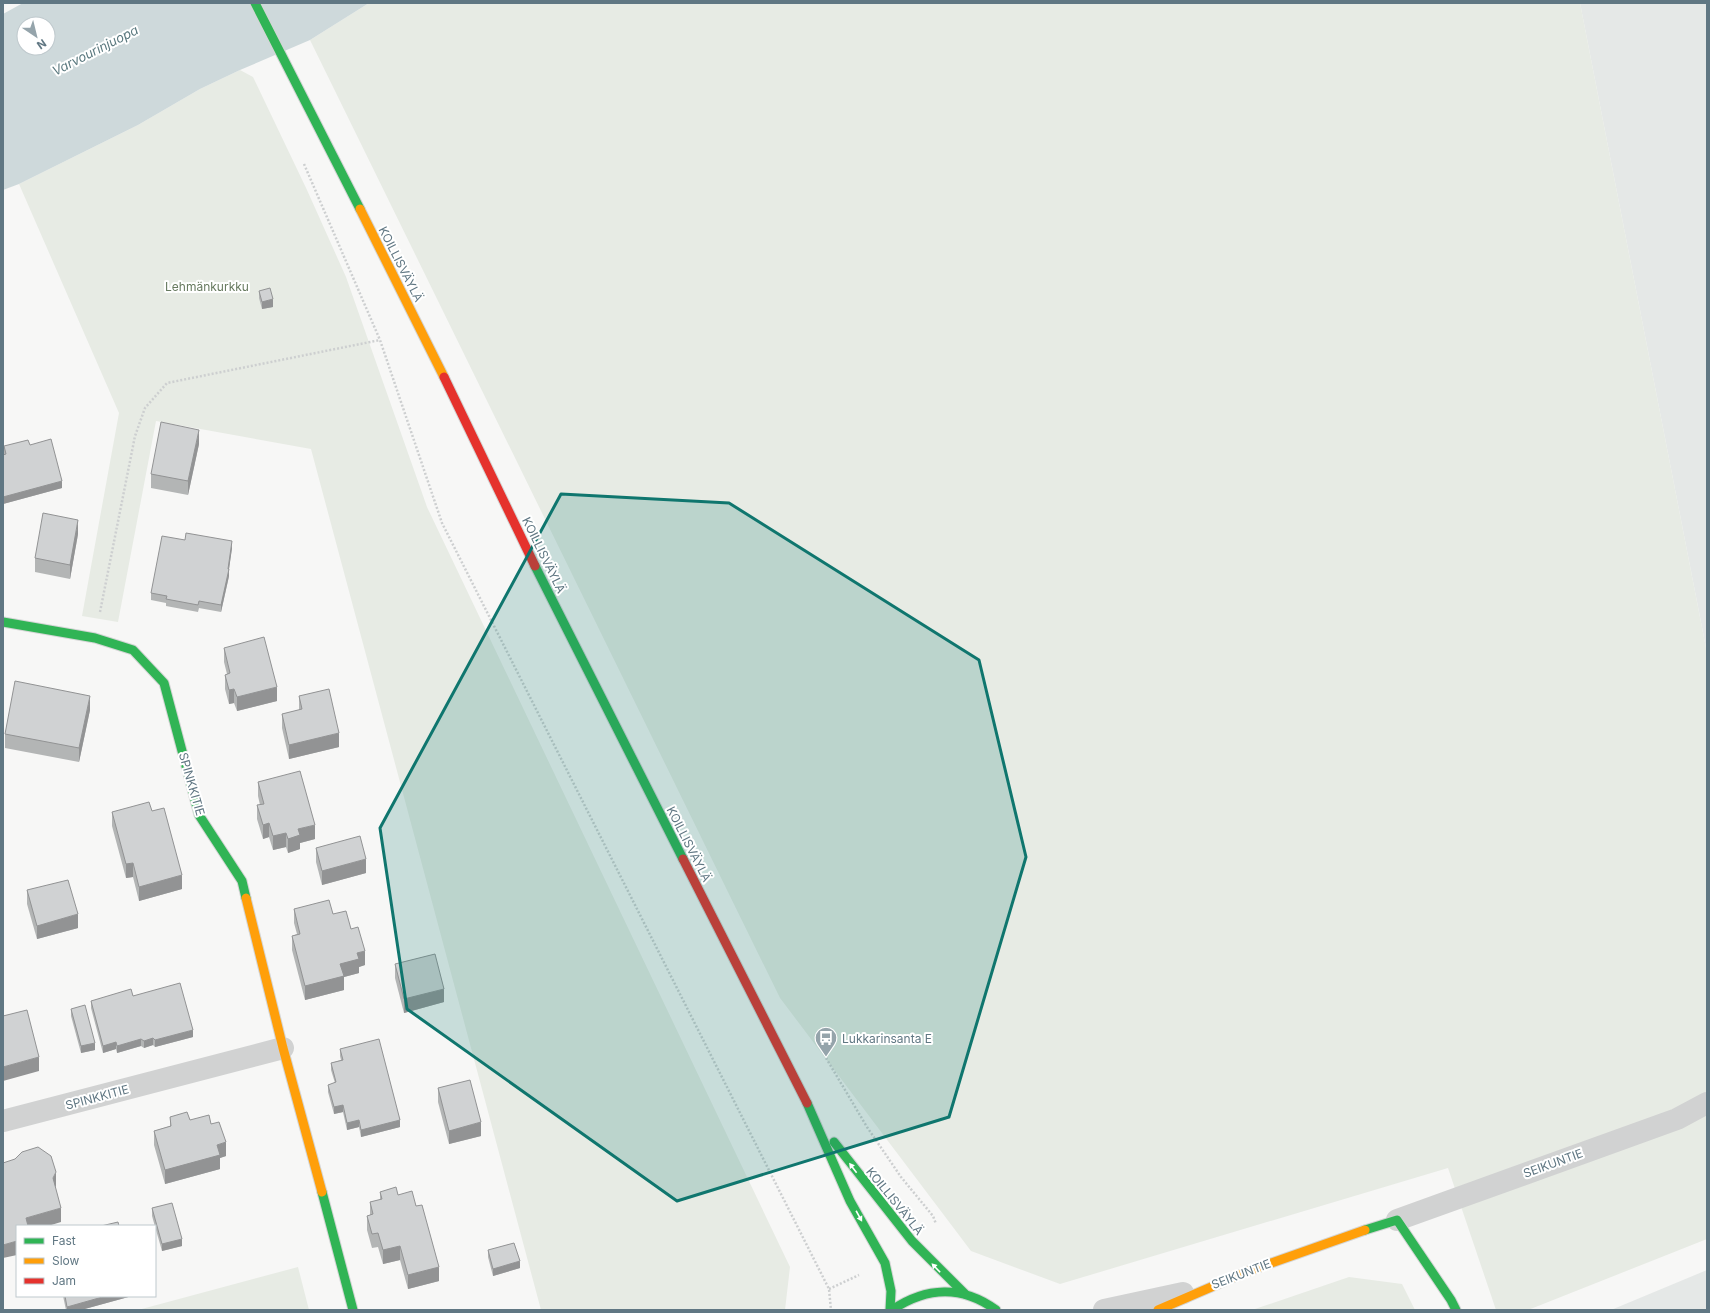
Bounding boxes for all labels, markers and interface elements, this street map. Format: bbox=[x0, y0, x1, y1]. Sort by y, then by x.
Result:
north arrow bbox=[16, 16, 56, 56]
water label: Varvourinjuopa bbox=[49, 21, 141, 79]
text: N bbox=[34, 36, 49, 52]
street label: KOILLISVÄYLÄ bbox=[376, 224, 426, 304]
park label: Lehmänkurkku bbox=[165, 279, 249, 294]
street label: KOILLISVÄYLÄ bbox=[519, 515, 569, 595]
street label: SPINKKITIE bbox=[176, 751, 208, 817]
street label: KOILLISVÄYLÄ bbox=[664, 804, 714, 884]
bus stop icon: Lukkarinsanta E bbox=[813, 1025, 839, 1058]
place label: Lukkarinsanta E bbox=[842, 1031, 932, 1046]
street label: SPINKKITIE bbox=[64, 1081, 130, 1113]
street label: SEIKUNTIE bbox=[1521, 1145, 1585, 1181]
one-way arrow bbox=[849, 1162, 858, 1173]
street label: KOILLISVÄYLÄ bbox=[863, 1164, 927, 1238]
one-way arrow bbox=[855, 1210, 862, 1222]
legend bbox=[16, 1225, 156, 1297]
text: Fast bbox=[52, 1233, 76, 1248]
text: Slow bbox=[52, 1253, 80, 1268]
street label: SEIKUNTIE bbox=[1209, 1256, 1273, 1292]
one-way arrow bbox=[932, 1263, 941, 1273]
text: Jam bbox=[52, 1273, 76, 1288]

